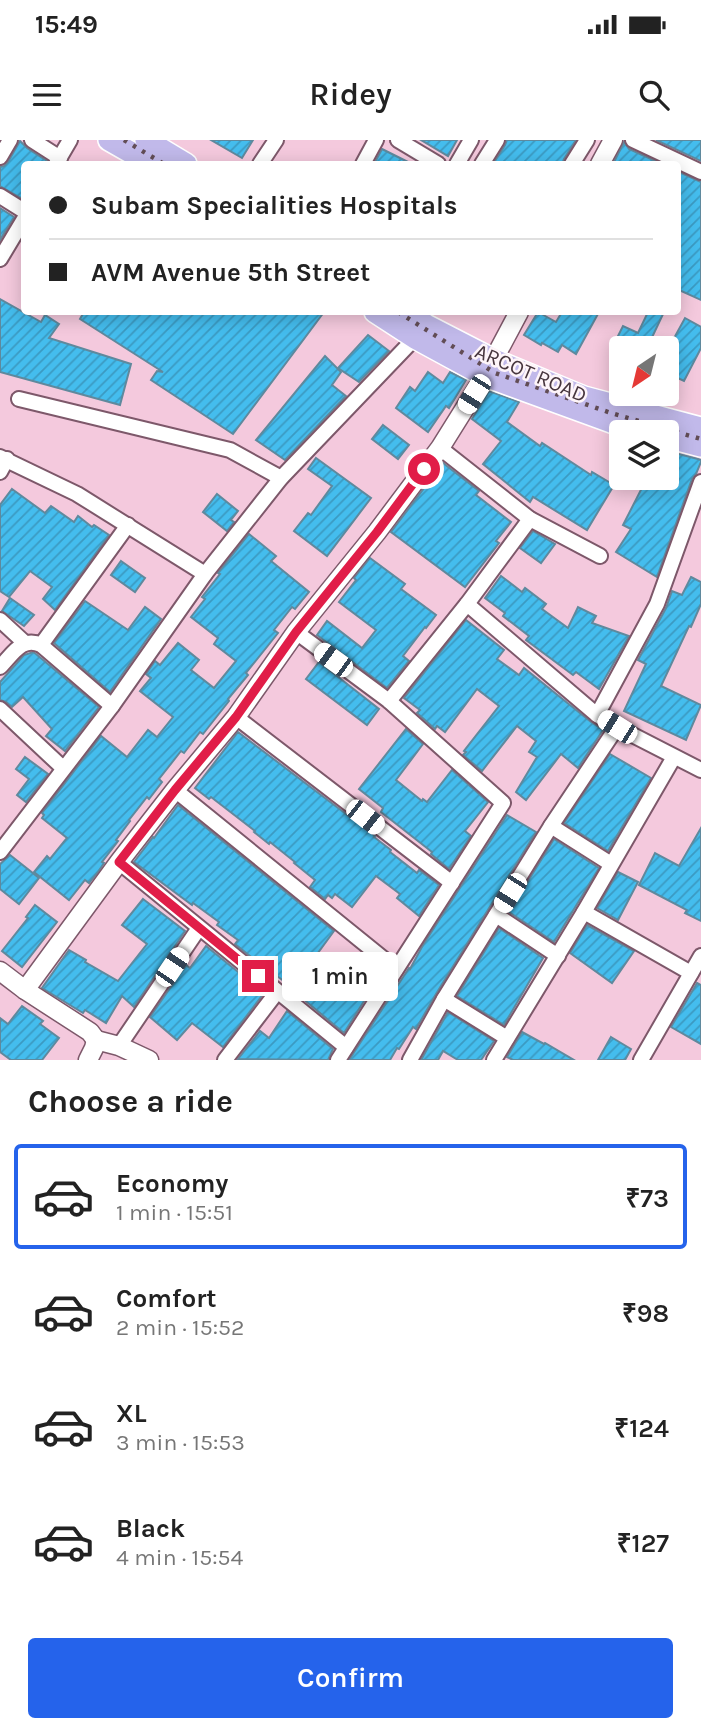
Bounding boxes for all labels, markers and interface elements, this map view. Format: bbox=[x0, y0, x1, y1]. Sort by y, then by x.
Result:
text: 15:49 bbox=[35, 9, 98, 40]
icon: menu bbox=[28, 76, 66, 114]
text: Ridey bbox=[309, 76, 392, 113]
icon: search bbox=[635, 76, 673, 114]
text: Subam Specialities Hospitals bbox=[91, 190, 458, 221]
text: AVM Avenue 5th Street bbox=[91, 257, 370, 288]
north arrow bbox=[609, 336, 679, 406]
map controls bbox=[609, 336, 679, 490]
street label: ARCOT ROAD bbox=[471, 339, 591, 407]
car bbox=[454, 371, 495, 417]
button: layers bbox=[609, 420, 679, 490]
route start bbox=[408, 453, 440, 485]
car bbox=[310, 639, 357, 681]
car bbox=[594, 707, 641, 747]
car bbox=[342, 796, 389, 838]
car bbox=[490, 870, 531, 916]
car bbox=[152, 944, 193, 990]
callout: 1 min bbox=[282, 952, 398, 1000]
route end bbox=[242, 960, 274, 992]
text: 1 min bbox=[311, 963, 369, 990]
text: Choose a ride bbox=[28, 1083, 233, 1120]
icon: car bbox=[32, 1165, 95, 1228]
text: Economy bbox=[116, 1168, 228, 1199]
text: ₹73 bbox=[625, 1183, 669, 1214]
text: 1 min · 15:51 bbox=[116, 1199, 233, 1226]
icon: car bbox=[32, 1280, 95, 1343]
text: Comfort bbox=[116, 1283, 217, 1314]
text: ₹98 bbox=[622, 1298, 669, 1329]
text: 2 min · 15:52 bbox=[116, 1314, 244, 1341]
icon: car bbox=[32, 1395, 95, 1458]
text: XL bbox=[116, 1398, 147, 1429]
text: ₹124 bbox=[614, 1413, 669, 1444]
text: 3 min · 15:53 bbox=[116, 1429, 245, 1456]
icon: car bbox=[32, 1510, 95, 1573]
text: Black bbox=[116, 1513, 185, 1544]
text: ₹127 bbox=[617, 1528, 669, 1559]
text: 4 min · 15:54 bbox=[116, 1544, 243, 1571]
button: Confirm bbox=[28, 1638, 673, 1718]

